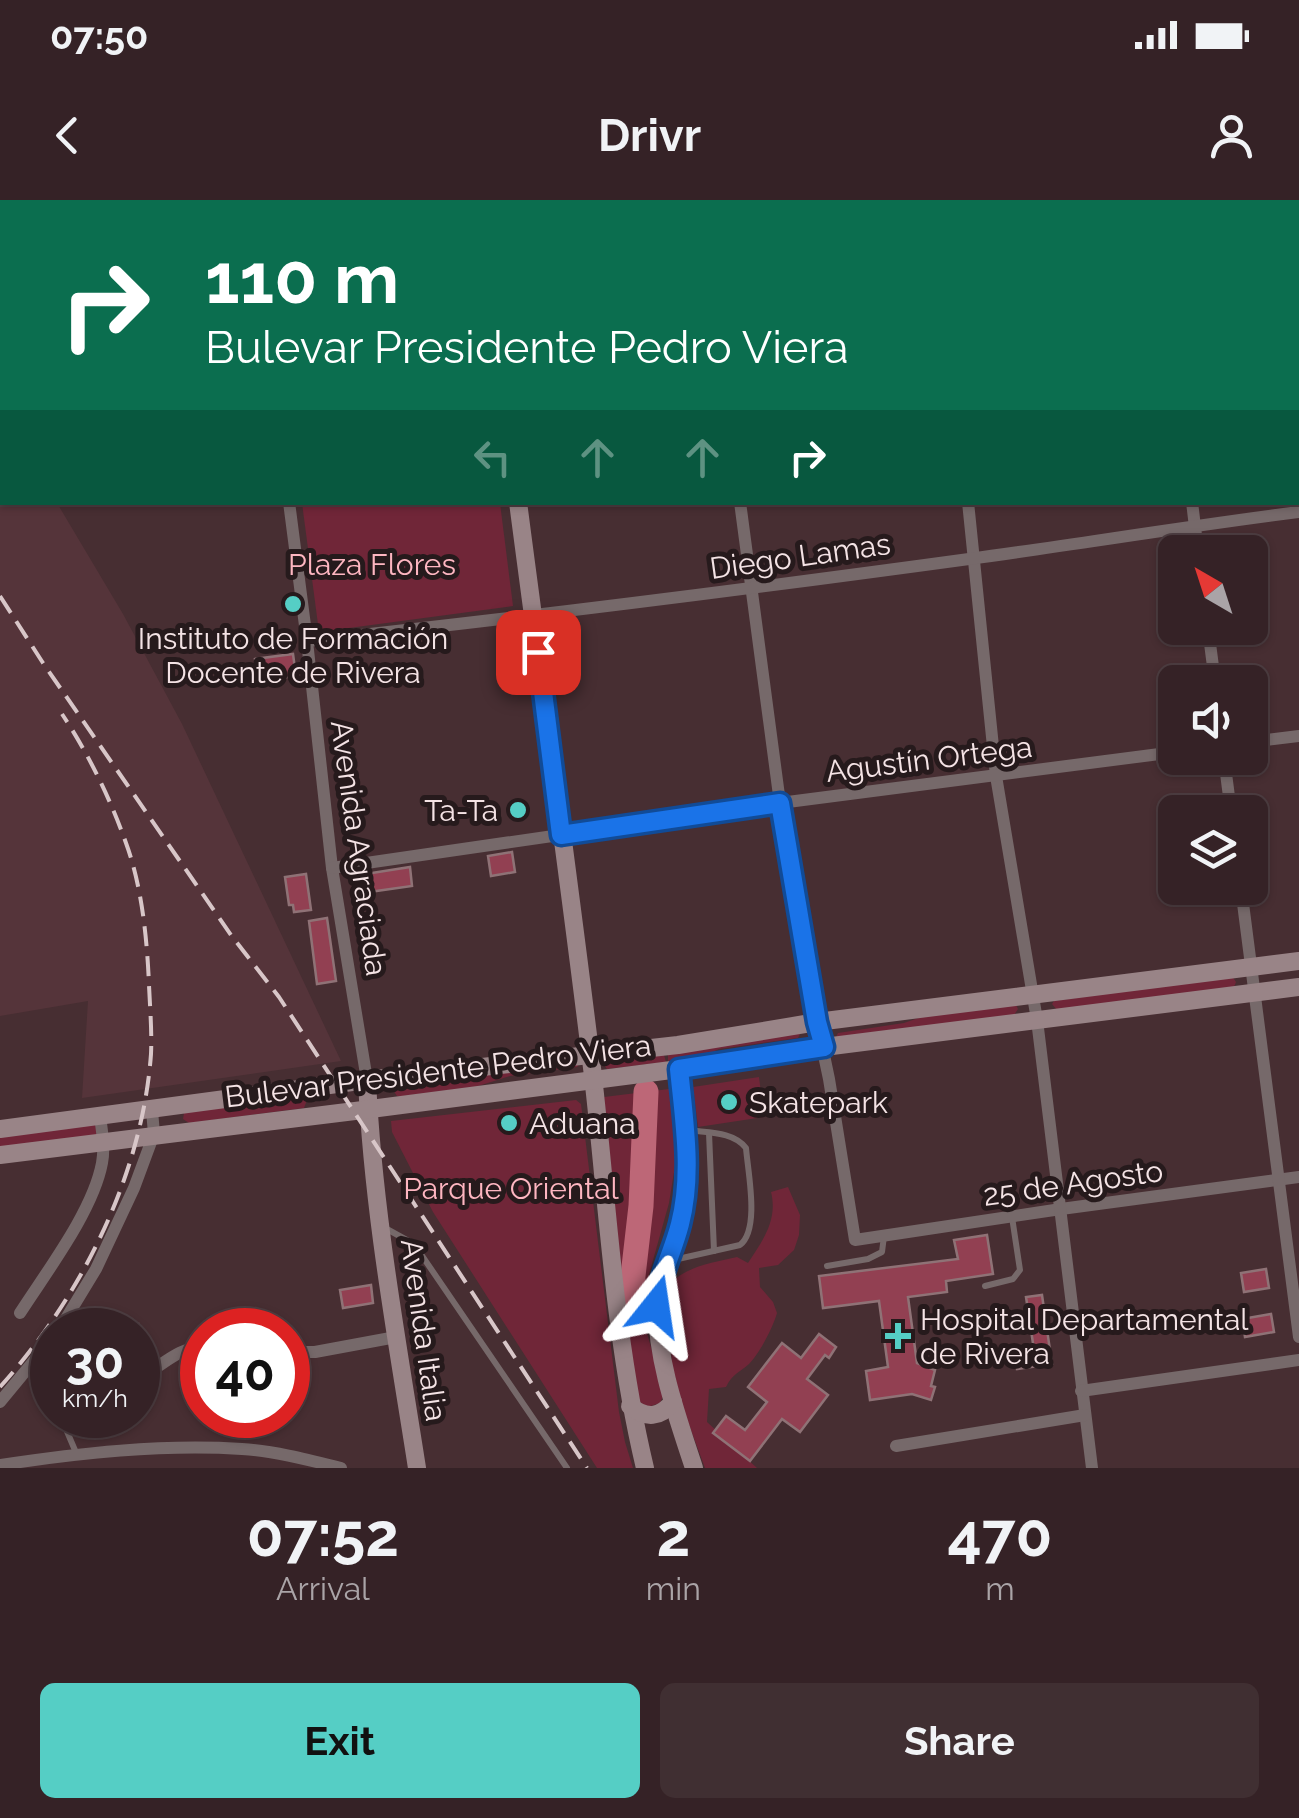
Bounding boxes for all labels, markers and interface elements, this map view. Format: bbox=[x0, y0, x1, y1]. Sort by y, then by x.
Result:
text: 07:50 bbox=[50, 13, 148, 58]
icon: back bbox=[40, 108, 95, 163]
icon: person bbox=[1204, 108, 1259, 163]
text: Drivr bbox=[598, 109, 701, 162]
text: 110 m bbox=[205, 237, 399, 319]
icon: right bbox=[40, 240, 170, 370]
text: Bulevar Presidente Pedro Viera bbox=[205, 321, 849, 374]
icon: left bbox=[465, 430, 520, 485]
icon: ahead bbox=[570, 430, 625, 485]
icon: ahead bbox=[675, 430, 730, 485]
icon: right bbox=[780, 430, 835, 485]
street label: Diego Lamas bbox=[708, 526, 892, 586]
north arrow bbox=[1158, 535, 1268, 645]
map controls bbox=[1158, 535, 1268, 905]
park label: Plaza Flores bbox=[288, 547, 456, 582]
marker: Instituto de Formación Docente de Rivera bbox=[282, 593, 304, 615]
pin bbox=[496, 610, 581, 695]
place label: Instituto de Formación Docente de Rivera bbox=[138, 621, 448, 690]
icon: arrive bbox=[511, 625, 566, 680]
button: sound bbox=[1158, 665, 1268, 775]
street label: Avenida Agraciada bbox=[324, 718, 394, 978]
street label: Agustín Ortega bbox=[824, 729, 1034, 789]
place label: Ta-Ta bbox=[424, 793, 498, 828]
button: layers bbox=[1158, 795, 1268, 905]
marker: Ta-Ta bbox=[507, 799, 529, 821]
street label: Bulevar Presidente Pedro Viera bbox=[223, 1027, 653, 1115]
place label: Skatepark bbox=[749, 1085, 888, 1120]
marker: Skatepark bbox=[718, 1091, 740, 1113]
place label: Aduana bbox=[529, 1106, 636, 1141]
marker: Aduana bbox=[498, 1112, 520, 1134]
street label: 25 de Agosto bbox=[981, 1153, 1165, 1213]
park label: Parque Oriental bbox=[403, 1171, 620, 1206]
street label: Avenida Italia bbox=[394, 1237, 454, 1423]
position arrow bbox=[604, 1254, 708, 1358]
place label: Hospital Departamental de Rivera bbox=[920, 1302, 1249, 1371]
speed limit sign: 40 bbox=[180, 1308, 310, 1438]
marker: Hospital Departamental de Rivera bbox=[885, 1323, 911, 1349]
text: 30 bbox=[66, 1331, 124, 1390]
text: km/h bbox=[62, 1383, 128, 1413]
text: 07:52 bbox=[247, 1500, 399, 1570]
text: 2 bbox=[656, 1500, 690, 1570]
text: 470 bbox=[948, 1500, 1052, 1570]
text: Arrival bbox=[276, 1570, 370, 1607]
text: min bbox=[646, 1570, 701, 1607]
text: m bbox=[985, 1570, 1015, 1607]
button: Exit bbox=[40, 1683, 640, 1798]
button: Share bbox=[660, 1683, 1259, 1798]

